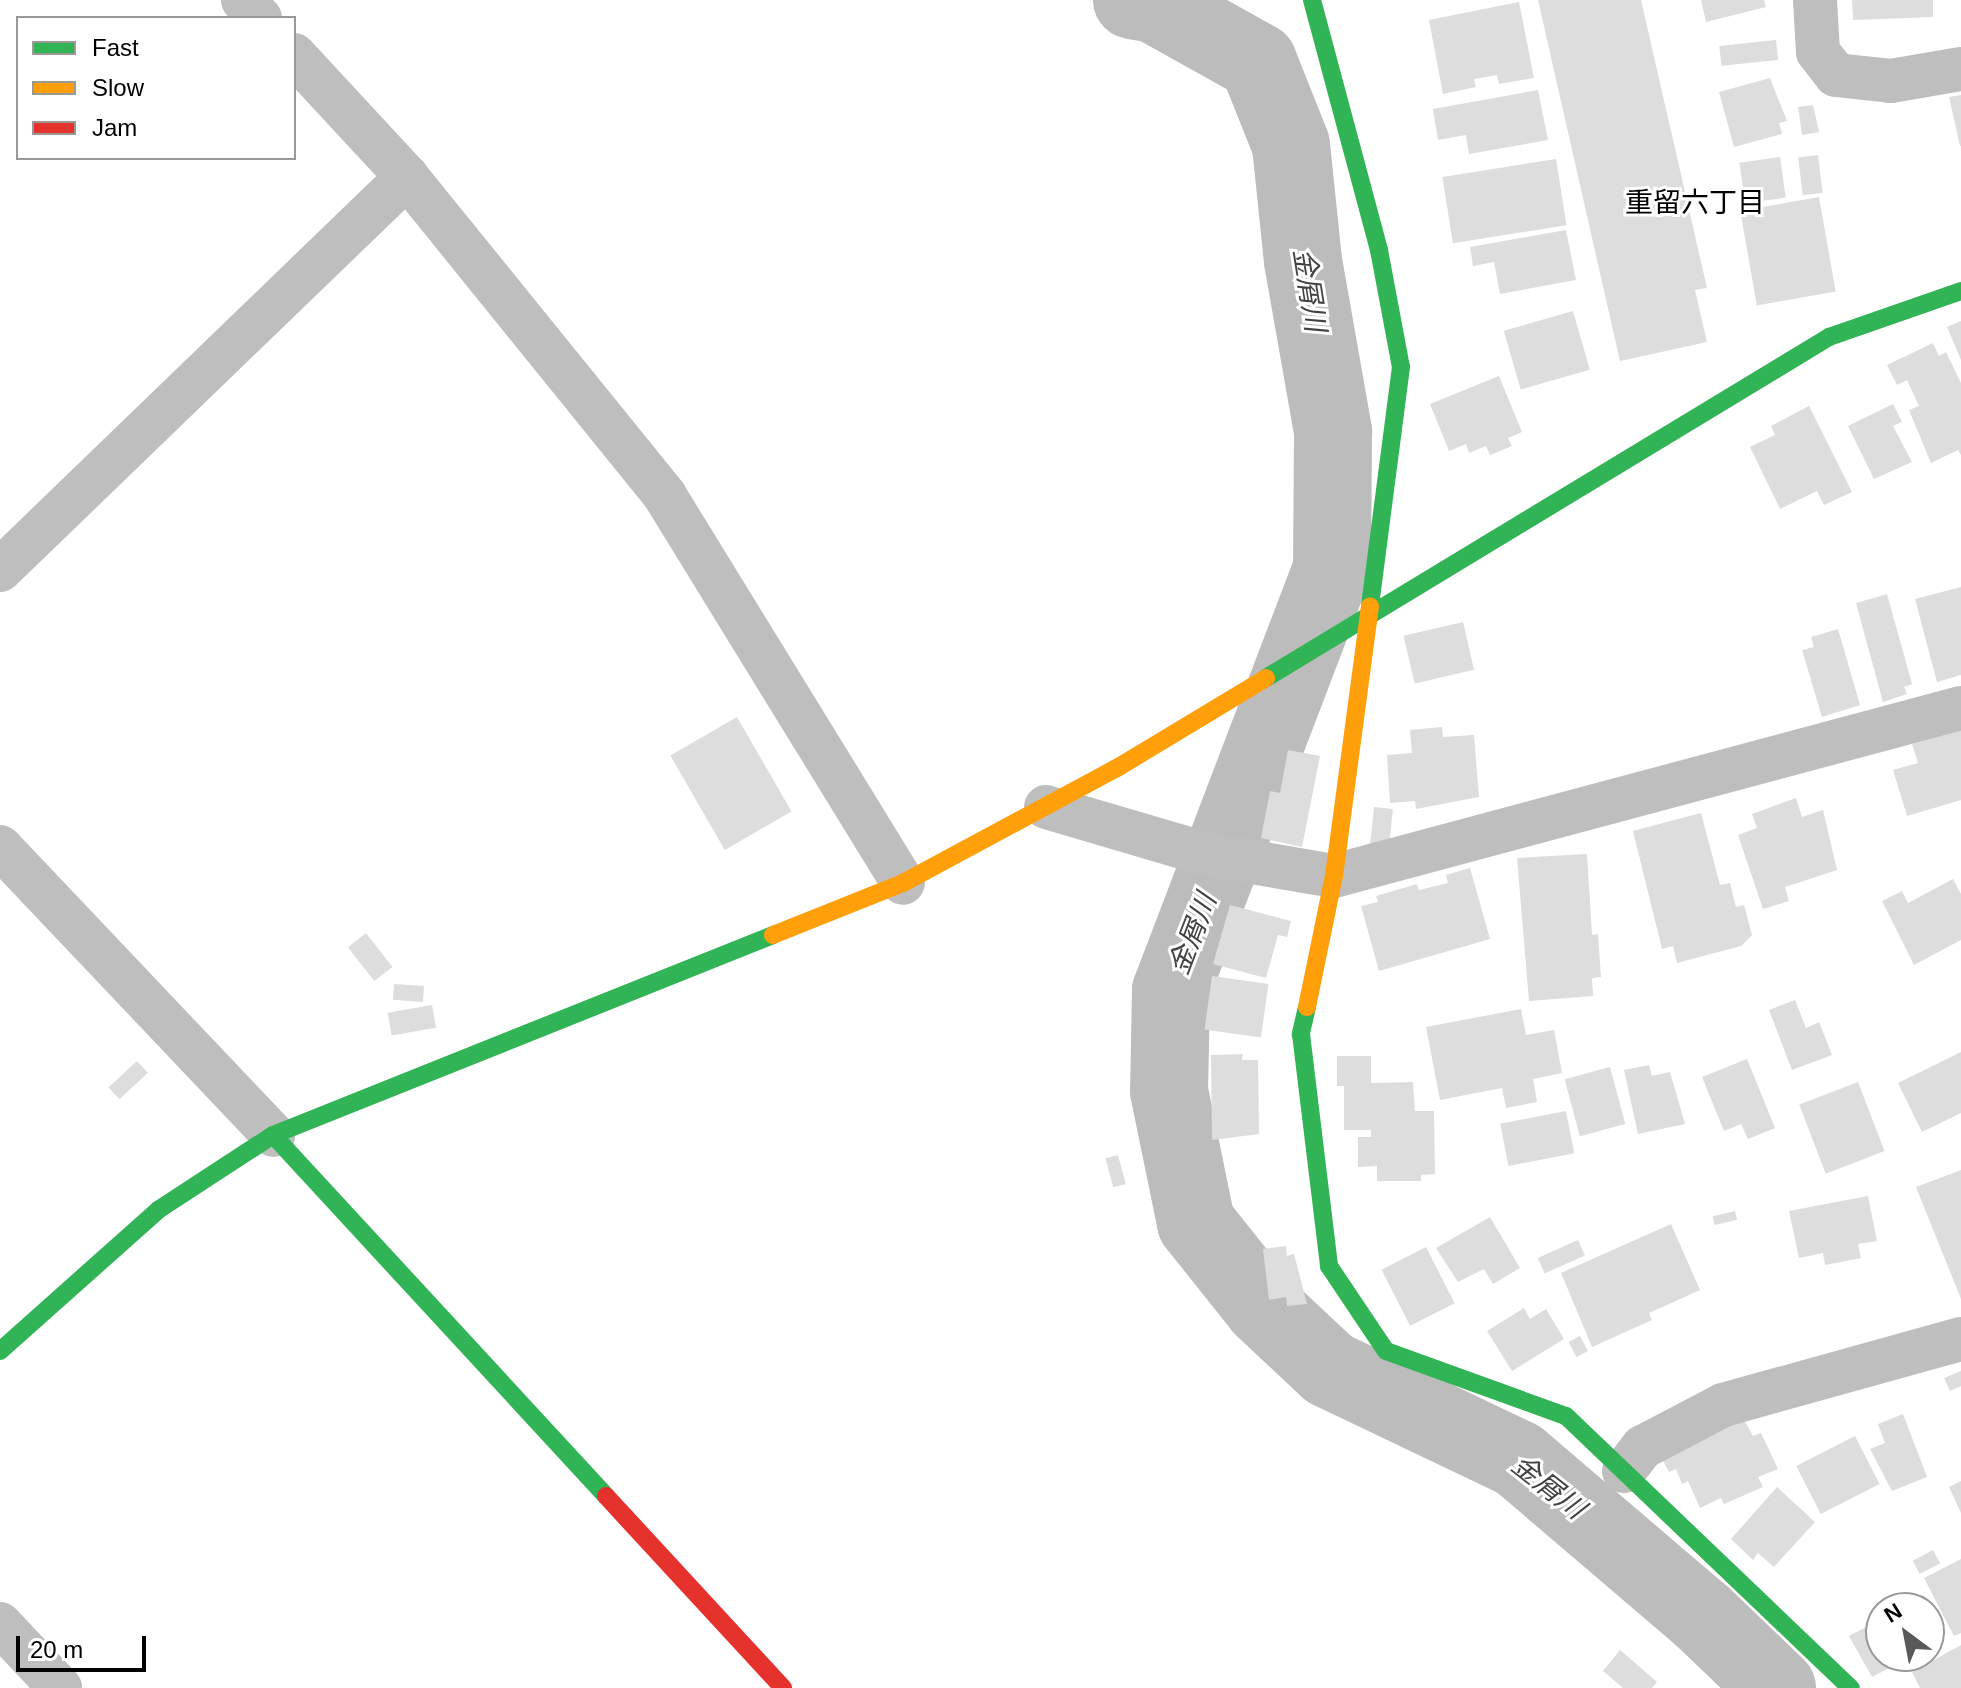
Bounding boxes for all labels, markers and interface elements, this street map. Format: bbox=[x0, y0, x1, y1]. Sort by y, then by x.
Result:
legend bbox=[16, 16, 296, 160]
text: Fast bbox=[92, 34, 139, 61]
text: Slow bbox=[92, 74, 144, 101]
text: Jam bbox=[92, 114, 137, 141]
district label: 重留六丁目 bbox=[1625, 186, 1765, 220]
water label: 金屑川 bbox=[1286, 246, 1332, 334]
water label: 金屑川 bbox=[1162, 889, 1224, 979]
water label: 金屑川 bbox=[1505, 1448, 1591, 1526]
north arrow bbox=[1865, 1592, 1945, 1672]
text: N bbox=[1880, 1598, 1906, 1628]
scale bar bbox=[20, 1620, 150, 1670]
text: 20 m bbox=[30, 1636, 83, 1663]

